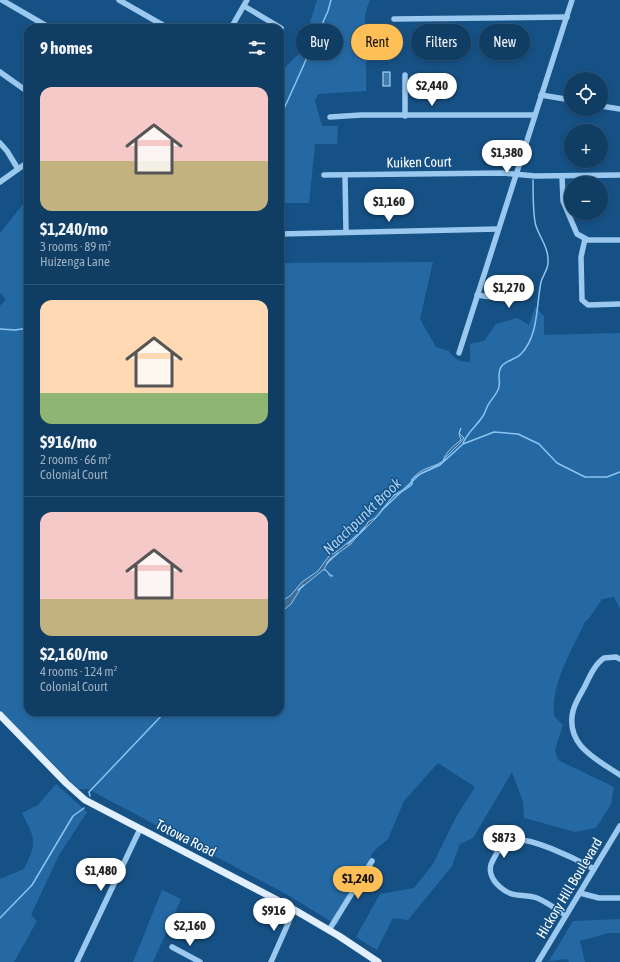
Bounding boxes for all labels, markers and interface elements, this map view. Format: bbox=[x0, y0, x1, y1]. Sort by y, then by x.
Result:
chip: Buy bbox=[296, 24, 343, 60]
chip: Rent bbox=[351, 24, 403, 60]
chip: Filters bbox=[411, 24, 471, 60]
chip: New bbox=[479, 24, 530, 60]
icon: filters bbox=[246, 37, 268, 59]
text: 9 homes bbox=[40, 38, 93, 58]
map controls bbox=[564, 72, 608, 220]
button: locate bbox=[564, 72, 608, 116]
pin: $2,440 bbox=[399, 73, 465, 107]
text: $2,440 bbox=[416, 78, 448, 93]
icon: home bbox=[118, 113, 190, 185]
button: + bbox=[564, 124, 608, 168]
pin: $1,380 bbox=[474, 140, 540, 174]
text: $1,380 bbox=[491, 145, 523, 160]
street label: Kuiken Court bbox=[386, 153, 452, 171]
button: − bbox=[564, 176, 608, 220]
pin: $1,160 bbox=[356, 189, 422, 223]
text: $1,160 bbox=[373, 194, 405, 209]
text: $1,240/mo bbox=[40, 219, 108, 239]
text: 3 rooms · 89 m² bbox=[40, 239, 111, 254]
text: Huizenga Lane bbox=[40, 254, 110, 269]
pin: $1,270 bbox=[476, 275, 542, 309]
text: $1,270 bbox=[493, 280, 525, 295]
icon: home bbox=[118, 326, 190, 398]
text: $916/mo bbox=[40, 432, 97, 452]
text: 2 rooms · 66 m² bbox=[40, 452, 111, 467]
text: Colonial Court bbox=[40, 467, 108, 482]
water label: Naachpunkt Brook bbox=[319, 474, 405, 558]
icon: home bbox=[118, 538, 190, 610]
text: $2,160/mo bbox=[40, 644, 108, 664]
text: 4 rooms · 124 m² bbox=[40, 664, 117, 679]
text: Colonial Court bbox=[40, 679, 108, 694]
street label: Totowa Road bbox=[153, 816, 219, 860]
pin: $873 bbox=[480, 825, 528, 859]
text: $873 bbox=[492, 830, 516, 845]
street label: Hickory Hill Boulevard bbox=[533, 835, 605, 941]
pin: $1,480 bbox=[68, 858, 134, 892]
text: $1,480 bbox=[85, 863, 117, 878]
pin: $1,240 bbox=[325, 866, 391, 900]
text: $1,240 bbox=[342, 871, 374, 886]
pin: $916 bbox=[250, 898, 298, 932]
text: $916 bbox=[262, 903, 286, 918]
pin: $2,160 bbox=[157, 913, 223, 947]
text: $2,160 bbox=[174, 918, 206, 933]

